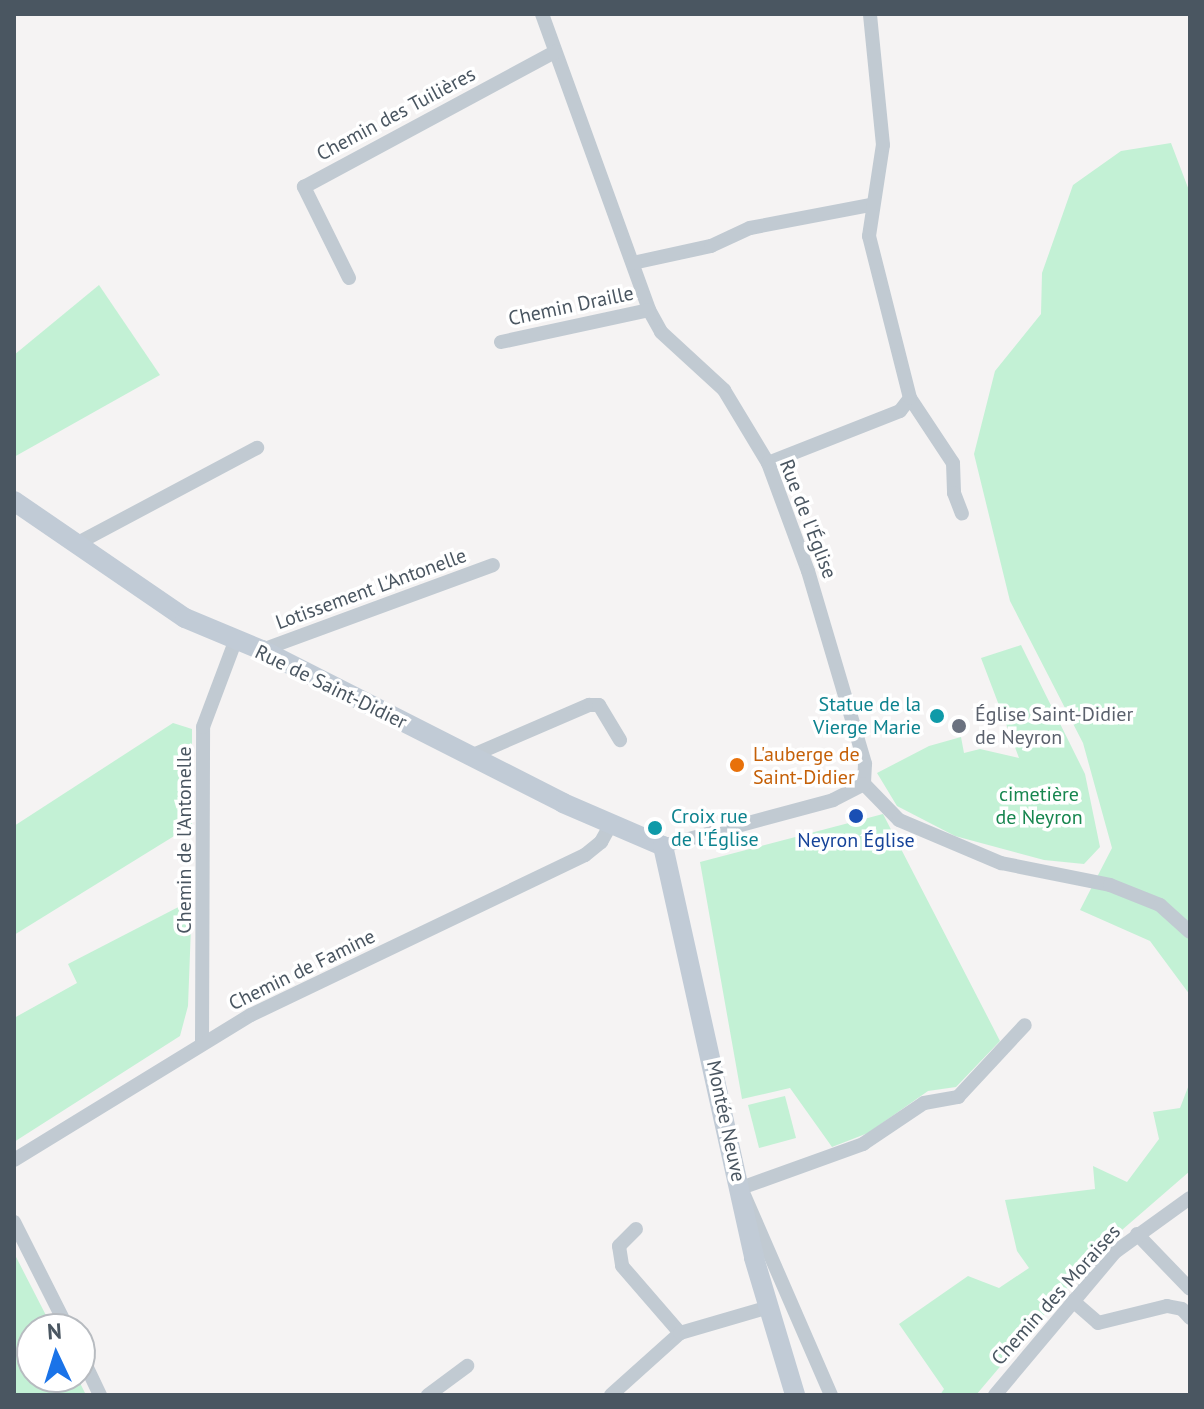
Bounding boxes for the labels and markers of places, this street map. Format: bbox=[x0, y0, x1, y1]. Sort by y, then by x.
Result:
place label: Statue de la Vierge Marie bbox=[813, 692, 921, 739]
place label: Église Saint-Didier de Neyron bbox=[975, 702, 1133, 749]
marker: Statue de la Vierge Marie bbox=[928, 707, 946, 725]
marker: Église Saint-Didier de Neyron bbox=[950, 717, 968, 735]
place label: L'auberge de Saint-Didier bbox=[753, 742, 860, 789]
marker: L'auberge de Saint-Didier bbox=[728, 756, 746, 774]
place label: Croix rue de l'Église bbox=[671, 804, 759, 851]
marker: Neyron Église bbox=[847, 807, 865, 825]
marker: Croix rue de l'Église bbox=[646, 819, 664, 837]
place label: Neyron Église bbox=[797, 828, 915, 852]

